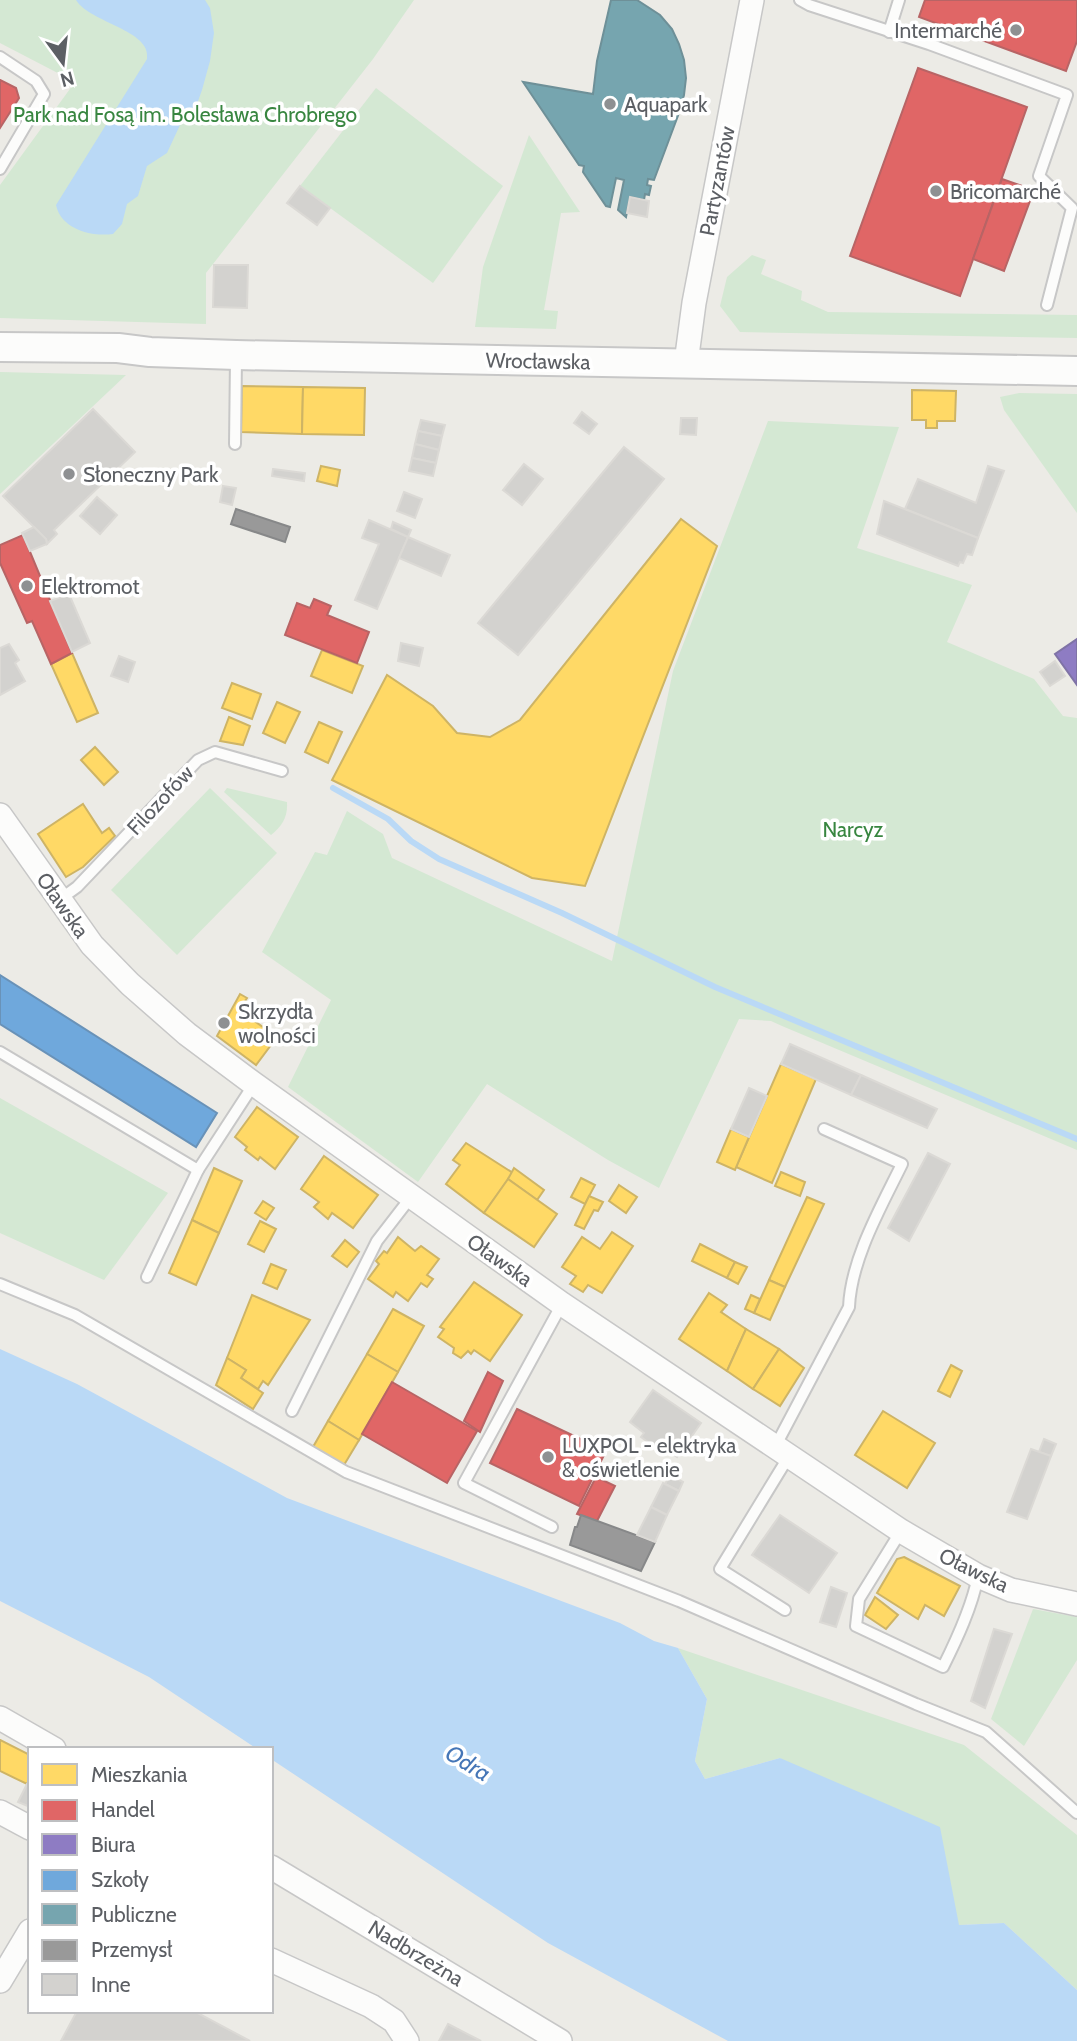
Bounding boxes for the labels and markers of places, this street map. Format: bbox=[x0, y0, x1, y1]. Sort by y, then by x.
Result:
place label: Intermarché bbox=[894, 18, 1002, 43]
marker: Intermarché bbox=[1008, 22, 1024, 38]
place label: Aquapark bbox=[624, 92, 708, 117]
marker: Aquapark bbox=[602, 96, 618, 112]
place label: Bricomarché bbox=[950, 179, 1061, 204]
marker: Bricomarché bbox=[928, 183, 944, 199]
place label: Słoneczny Park bbox=[83, 462, 219, 487]
marker: Słoneczny Park bbox=[61, 466, 77, 482]
place label: Elektromot bbox=[41, 574, 140, 599]
marker: Elektromot bbox=[19, 578, 35, 594]
place label: Skrzydła wolności bbox=[238, 999, 316, 1048]
marker: Skrzydła wolności bbox=[216, 1015, 232, 1031]
place label: LUXPOL - elektryka & oświetlenie bbox=[562, 1433, 736, 1482]
marker: LUXPOL - elektryka & oświetlenie bbox=[540, 1449, 556, 1465]

